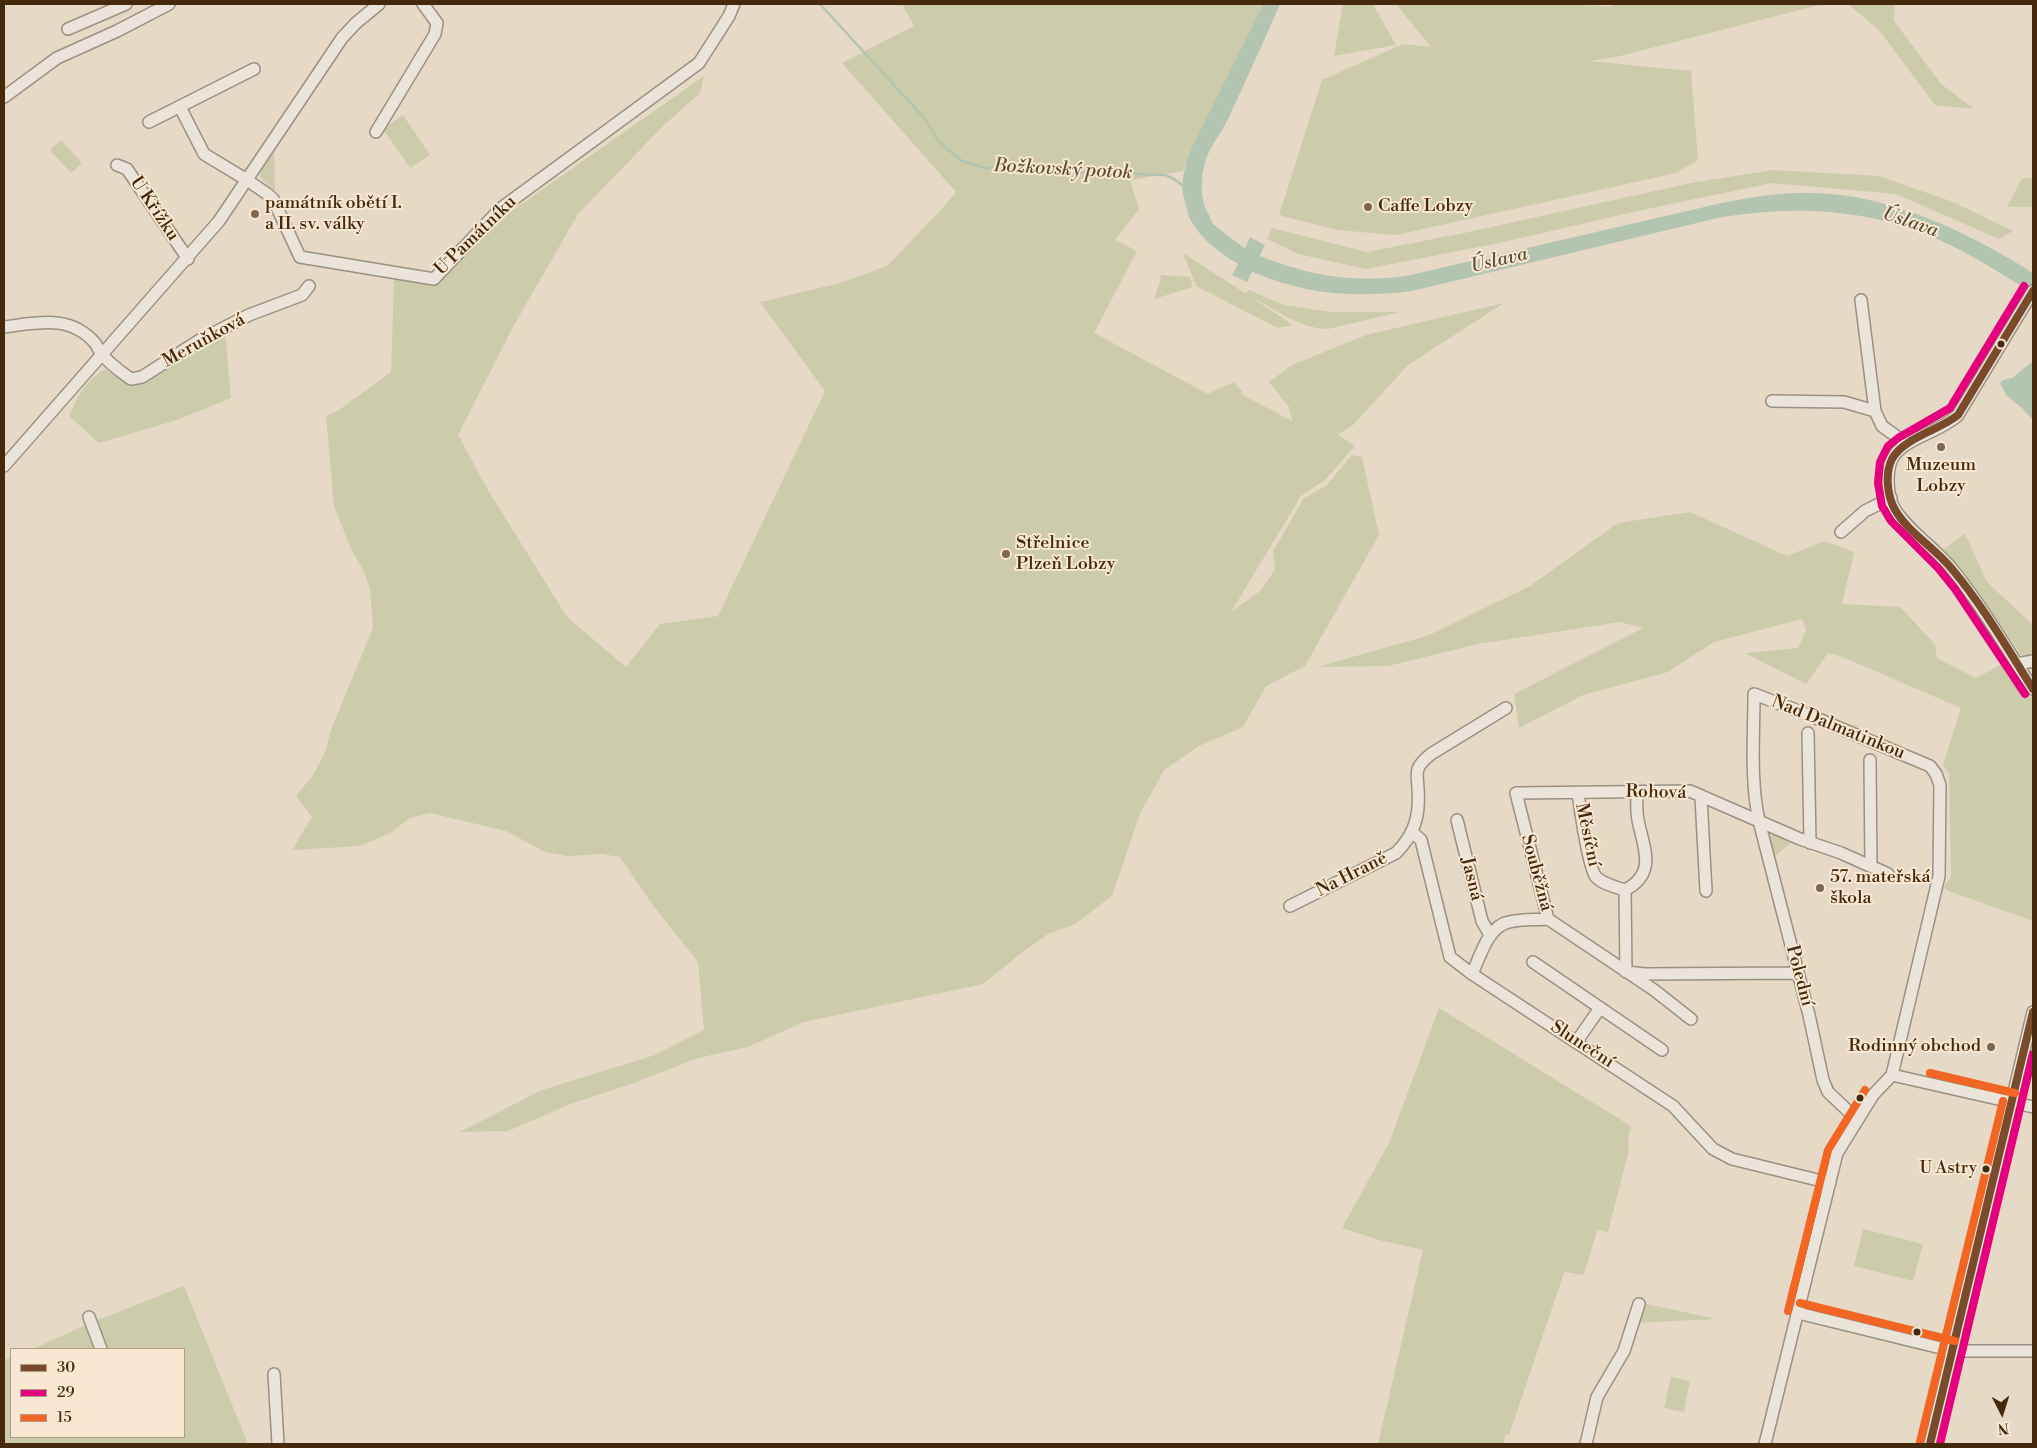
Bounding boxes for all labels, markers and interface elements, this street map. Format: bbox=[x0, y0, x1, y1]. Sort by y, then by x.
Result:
water label: Božkovský potok bbox=[993, 155, 1133, 185]
street label: U Křížku bbox=[125, 173, 183, 245]
street label: U Památníku bbox=[431, 192, 521, 280]
place label: památník obětí I. a II. sv. války bbox=[265, 193, 402, 235]
place label: Caffe Lobzy bbox=[1378, 196, 1473, 218]
marker: Caffe Lobzy bbox=[1362, 201, 1374, 213]
water label: Úslava bbox=[1879, 203, 1941, 243]
marker: památník obětí I. a II. sv. války bbox=[249, 208, 261, 220]
water label: Úslava bbox=[1468, 243, 1530, 279]
street label: Meruňková bbox=[159, 309, 249, 373]
unlabelled marker bbox=[1996, 339, 2006, 349]
marker: Muzeum Lobzy bbox=[1935, 441, 1947, 453]
place label: Muzeum Lobzy bbox=[1906, 455, 1976, 498]
place label: Střelnice Plzeň Lobzy bbox=[1016, 533, 1115, 576]
marker: Střelnice Plzeň Lobzy bbox=[1000, 548, 1012, 560]
street label: Nad Dalmatinkou bbox=[1768, 691, 1908, 765]
street label: Rohová bbox=[1625, 782, 1687, 804]
street label: Měsíční bbox=[1570, 801, 1604, 869]
street label: Souběžná bbox=[1515, 832, 1557, 914]
street label: Na Hraně bbox=[1313, 848, 1391, 902]
street label: Jasná bbox=[1455, 855, 1487, 903]
place label: 57. mateřská škola bbox=[1830, 867, 1931, 910]
marker: 57. mateřská škola bbox=[1814, 882, 1826, 894]
street label: Polední bbox=[1780, 943, 1818, 1009]
street label: Sluneční bbox=[1546, 1016, 1618, 1074]
place label: Rodinný obchod bbox=[1848, 1036, 1981, 1058]
marker: Rodinný obchod bbox=[1985, 1041, 1997, 1053]
unlabelled marker bbox=[1855, 1093, 1865, 1103]
place label: U Astry bbox=[1919, 1159, 1977, 1179]
marker: U Astry bbox=[1981, 1164, 1991, 1174]
unlabelled marker bbox=[1912, 1327, 1922, 1337]
legend bbox=[10, 1348, 185, 1438]
text: 30 bbox=[57, 1358, 75, 1377]
text: 29 bbox=[57, 1383, 75, 1402]
north arrow bbox=[1977, 1388, 2027, 1438]
text: 15 bbox=[57, 1408, 72, 1427]
text: N bbox=[1997, 1418, 2010, 1437]

